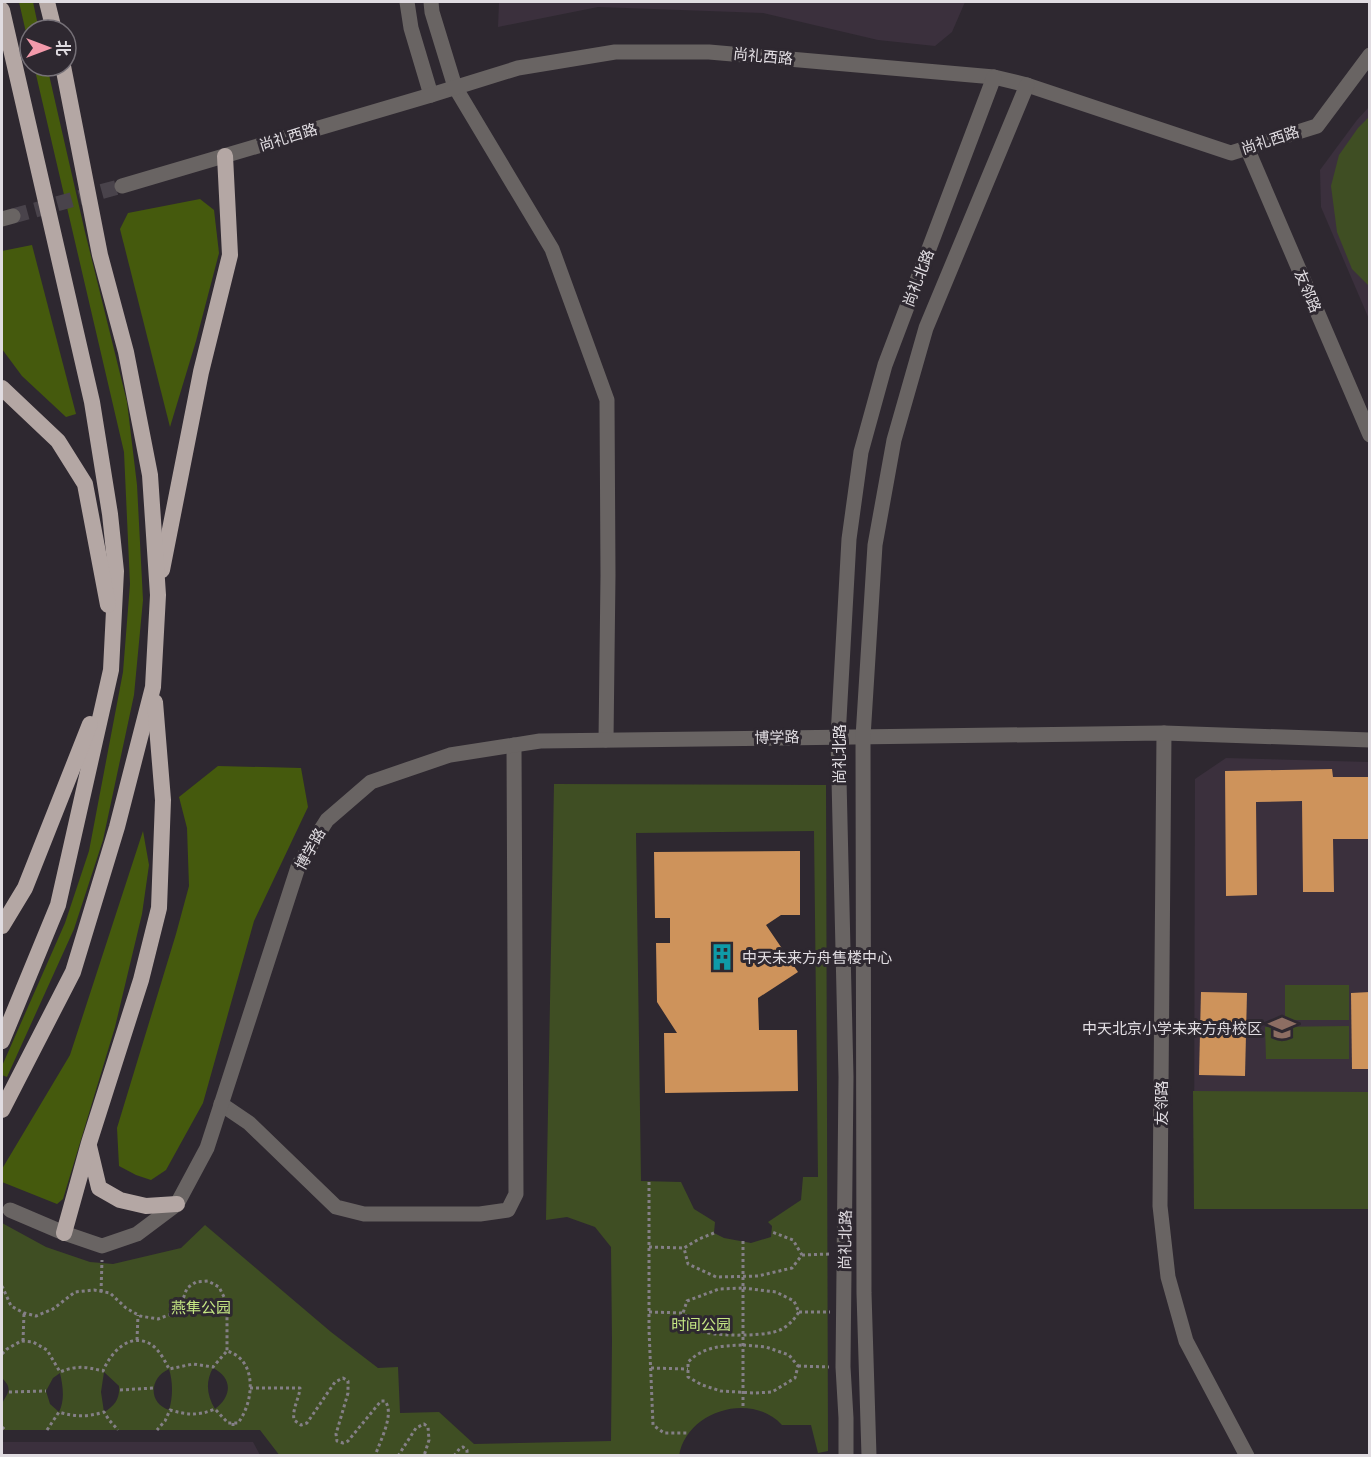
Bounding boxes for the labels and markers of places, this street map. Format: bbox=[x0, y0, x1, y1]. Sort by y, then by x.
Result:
building icon: 中天未来方舟售楼中心 bbox=[707, 942, 737, 972]
place label: 中天未来方舟售楼中心 bbox=[742, 947, 892, 968]
school or university icon: 中天北京小学未来方舟校区 bbox=[1267, 1013, 1297, 1043]
place label: 中天北京小学未来方舟校区 bbox=[1082, 1018, 1262, 1039]

